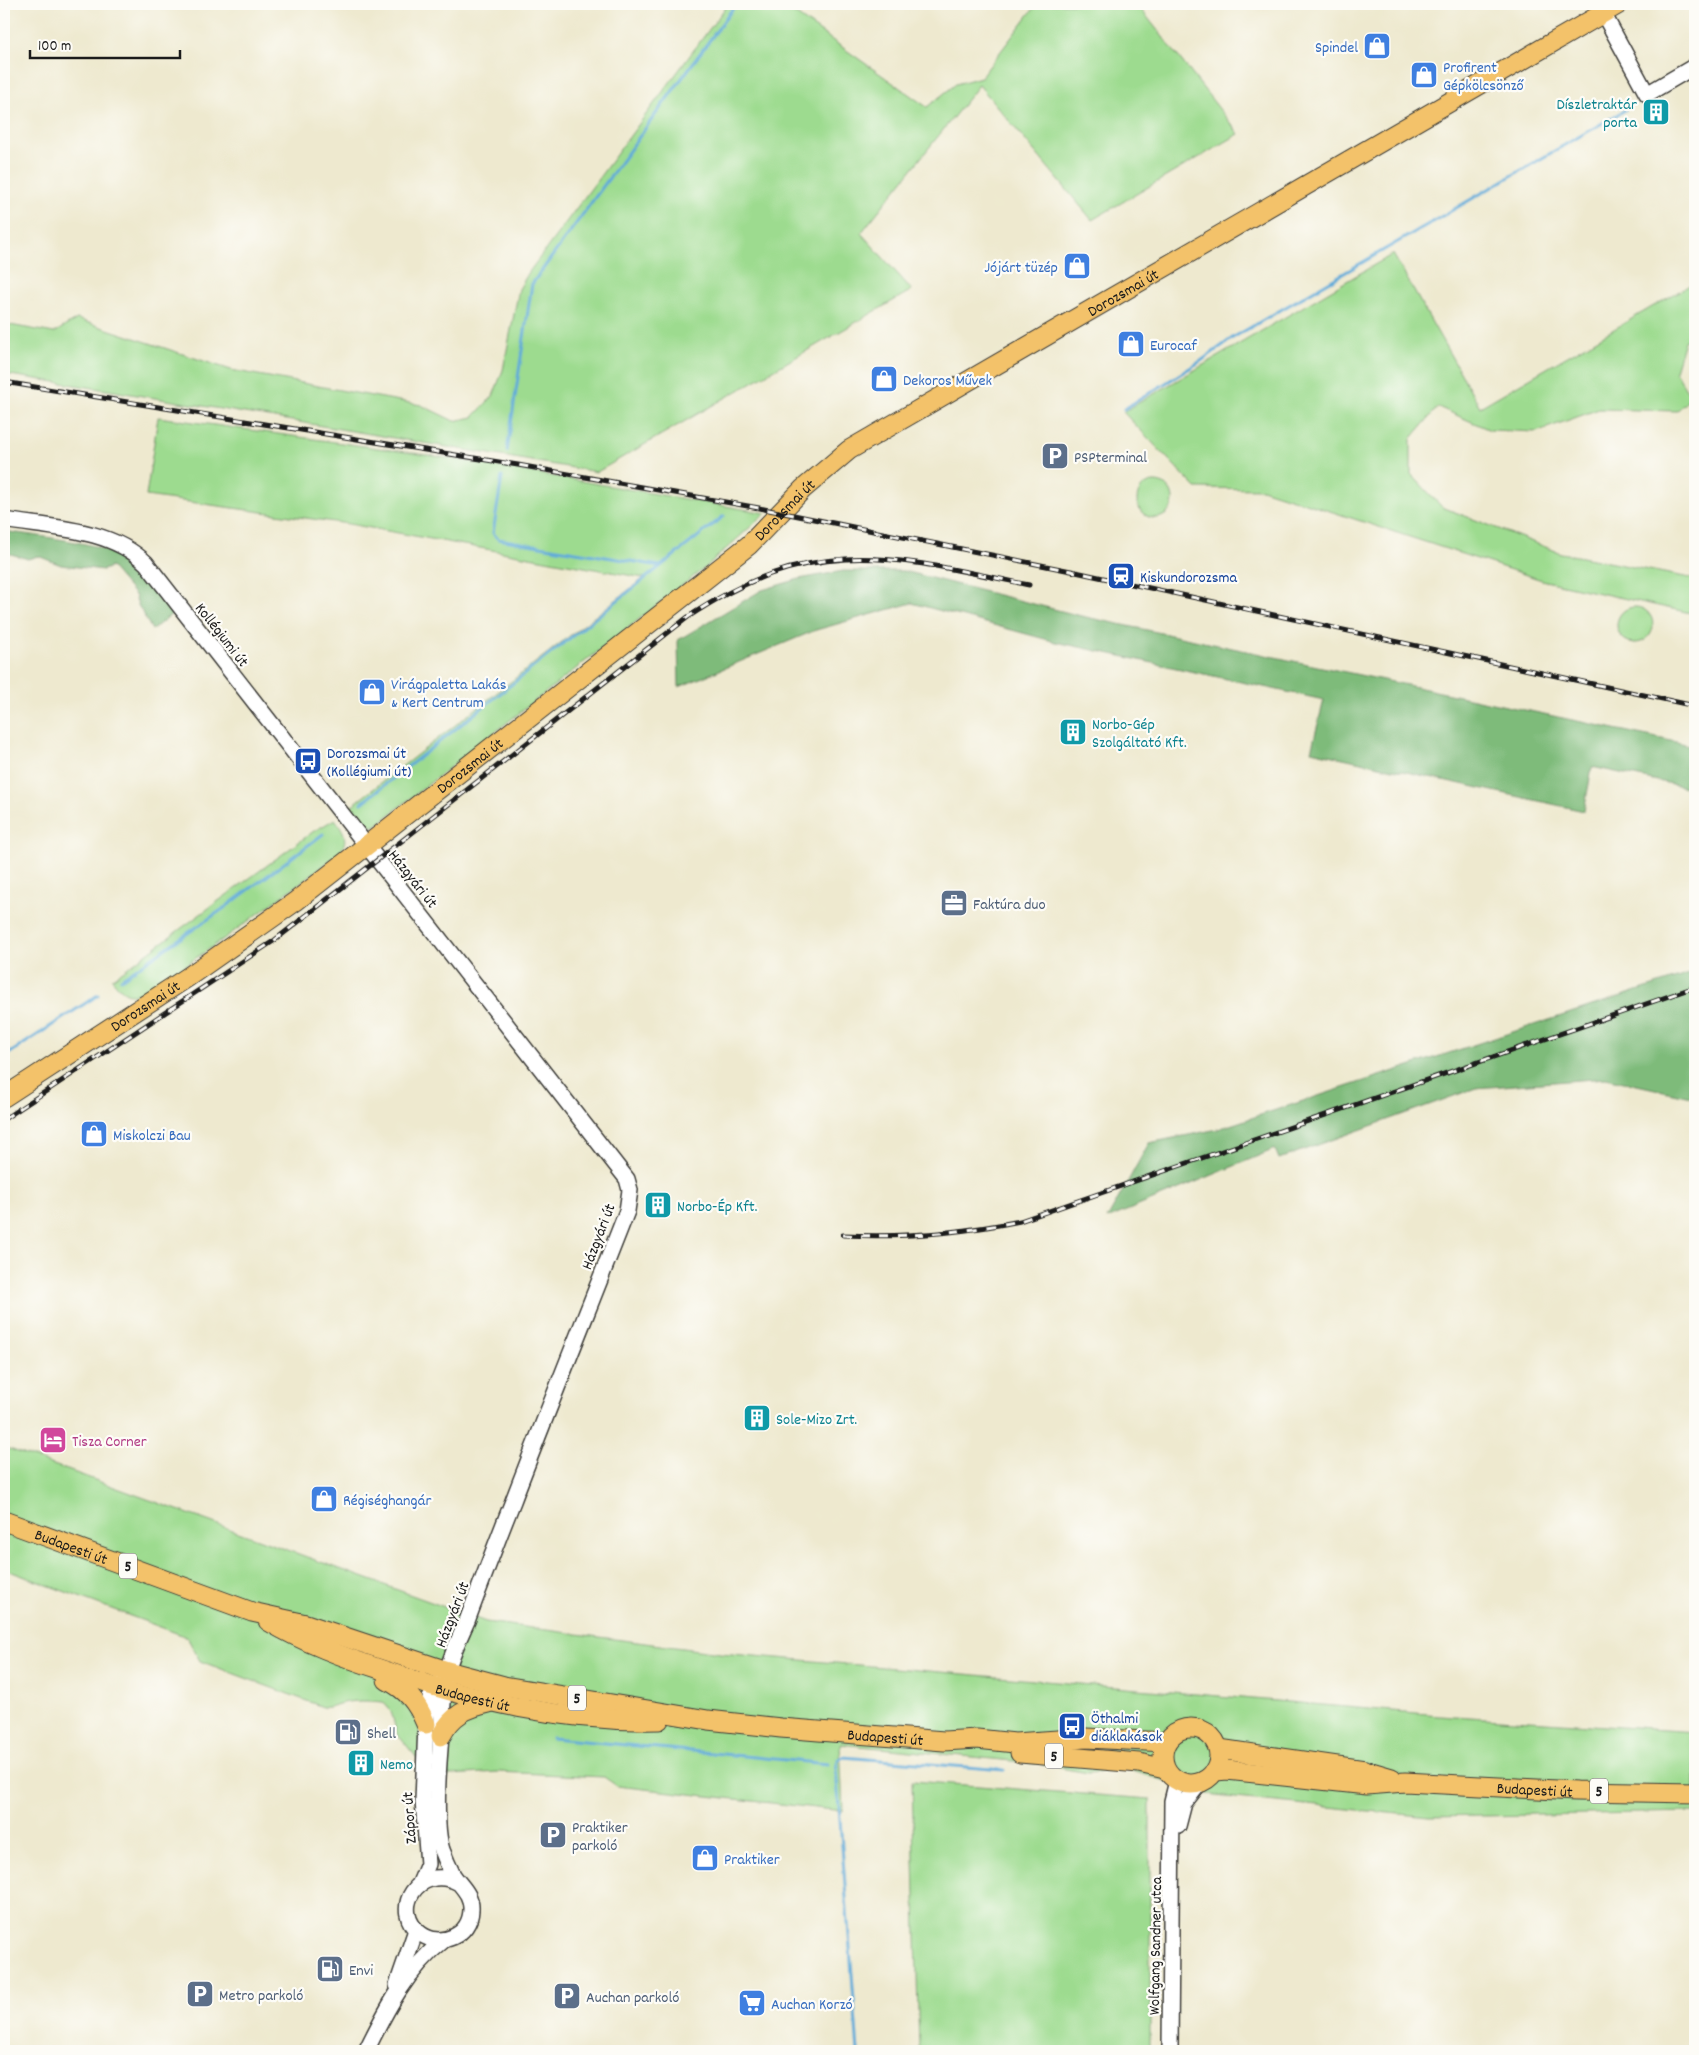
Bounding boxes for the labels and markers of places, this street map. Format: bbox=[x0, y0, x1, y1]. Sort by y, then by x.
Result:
shop icon: Spindel bbox=[1362, 31, 1392, 61]
place label: Spindel bbox=[1315, 37, 1358, 60]
place label: Profirent Gépkölcsönző bbox=[1443, 57, 1525, 98]
shop icon: Profirent Gépkölcsönző bbox=[1409, 60, 1439, 90]
place label: Díszletraktár porta bbox=[1556, 94, 1637, 135]
building icon: Díszletraktár porta bbox=[1641, 97, 1671, 127]
shop icon: Jójárt tüzép bbox=[1062, 251, 1092, 281]
place label: Jójárt tüzép bbox=[984, 257, 1058, 280]
shop icon: Eurocaf bbox=[1116, 329, 1146, 359]
place label: Eurocaf bbox=[1150, 335, 1197, 358]
shop icon: Dekoros Művek bbox=[869, 364, 899, 394]
place label: Dekoros Művek bbox=[903, 370, 992, 393]
parking icon: PSPterminal bbox=[1040, 441, 1070, 471]
place label: PSPterminal bbox=[1074, 447, 1147, 470]
station icon: Kiskundorozsma bbox=[1106, 561, 1136, 591]
place label: Kiskundorozsma bbox=[1140, 567, 1237, 590]
place label: Virágpaletta Lakás & Kert Centrum bbox=[391, 674, 507, 715]
shop icon: Virágpaletta Lakás & Kert Centrum bbox=[357, 677, 387, 707]
place label: Norbo-Gép Szolgáltató Kft. bbox=[1092, 714, 1187, 755]
building icon: Norbo-Gép Szolgáltató Kft. bbox=[1058, 717, 1088, 747]
place label: Dorozsmai út (Kollégiumi út) bbox=[327, 743, 411, 784]
bus stop icon: Dorozsmai út (Kollégiumi út) bbox=[293, 746, 323, 776]
office icon: Faktúra duo bbox=[939, 888, 969, 918]
place label: Faktúra duo bbox=[973, 894, 1046, 917]
shop icon: Miskolczi Bau bbox=[79, 1119, 109, 1149]
place label: Miskolczi Bau bbox=[113, 1125, 191, 1148]
building icon: Norbo-Ép Kft. bbox=[643, 1190, 673, 1220]
place label: Norbo-Ép Kft. bbox=[677, 1196, 757, 1219]
building icon: Sole-Mizo Zrt. bbox=[742, 1403, 772, 1433]
place label: Sole-Mizo Zrt. bbox=[776, 1409, 857, 1432]
hotel icon: Tisza Corner bbox=[38, 1425, 68, 1455]
place label: Tisza Corner bbox=[72, 1431, 147, 1454]
shop icon: Régiséghangár bbox=[309, 1484, 339, 1514]
place label: Régiséghangár bbox=[343, 1490, 431, 1513]
place label: Öthalmi diáklakások bbox=[1091, 1708, 1162, 1749]
bus stop icon: Öthalmi diáklakások bbox=[1057, 1711, 1087, 1741]
fuel station icon: Shell bbox=[333, 1717, 363, 1747]
place label: Shell bbox=[367, 1723, 396, 1746]
building icon: Nemo bbox=[346, 1748, 376, 1778]
place label: Nemo bbox=[380, 1754, 413, 1777]
place label: Praktiker parkoló bbox=[572, 1817, 628, 1858]
parking icon: Praktiker parkoló bbox=[538, 1820, 568, 1850]
shop icon: Praktiker bbox=[690, 1843, 720, 1873]
place label: Praktiker bbox=[724, 1849, 780, 1872]
fuel station icon: Envi bbox=[315, 1954, 345, 1984]
place label: Envi bbox=[349, 1960, 373, 1983]
parking icon: Metro parkoló bbox=[185, 1979, 215, 2009]
parking icon: Auchan parkoló bbox=[552, 1981, 582, 2011]
place label: Metro parkoló bbox=[219, 1985, 303, 2008]
place label: Auchan parkoló bbox=[586, 1987, 679, 2010]
supermarket icon: Auchan Korzó bbox=[737, 1988, 767, 2018]
place label: Auchan Korzó bbox=[771, 1994, 853, 2017]

